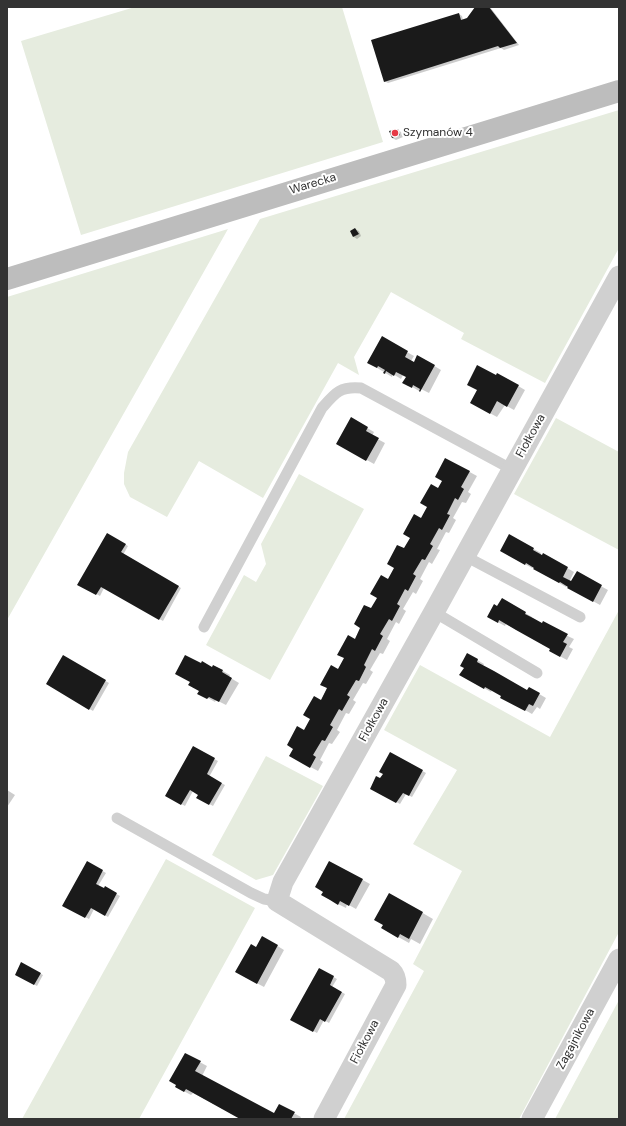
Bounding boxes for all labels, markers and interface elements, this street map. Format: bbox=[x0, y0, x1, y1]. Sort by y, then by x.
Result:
place label: Szymanów 4 bbox=[403, 126, 473, 140]
marker: Szymanów 4 bbox=[390, 128, 400, 138]
street label: Warecka bbox=[288, 170, 338, 198]
street label: Fiołkowa bbox=[513, 412, 549, 460]
street label: Fiołkowa bbox=[356, 696, 392, 744]
street label: Zagajnikowa bbox=[554, 1006, 598, 1072]
street label: Fiołkowa bbox=[348, 1018, 382, 1066]

